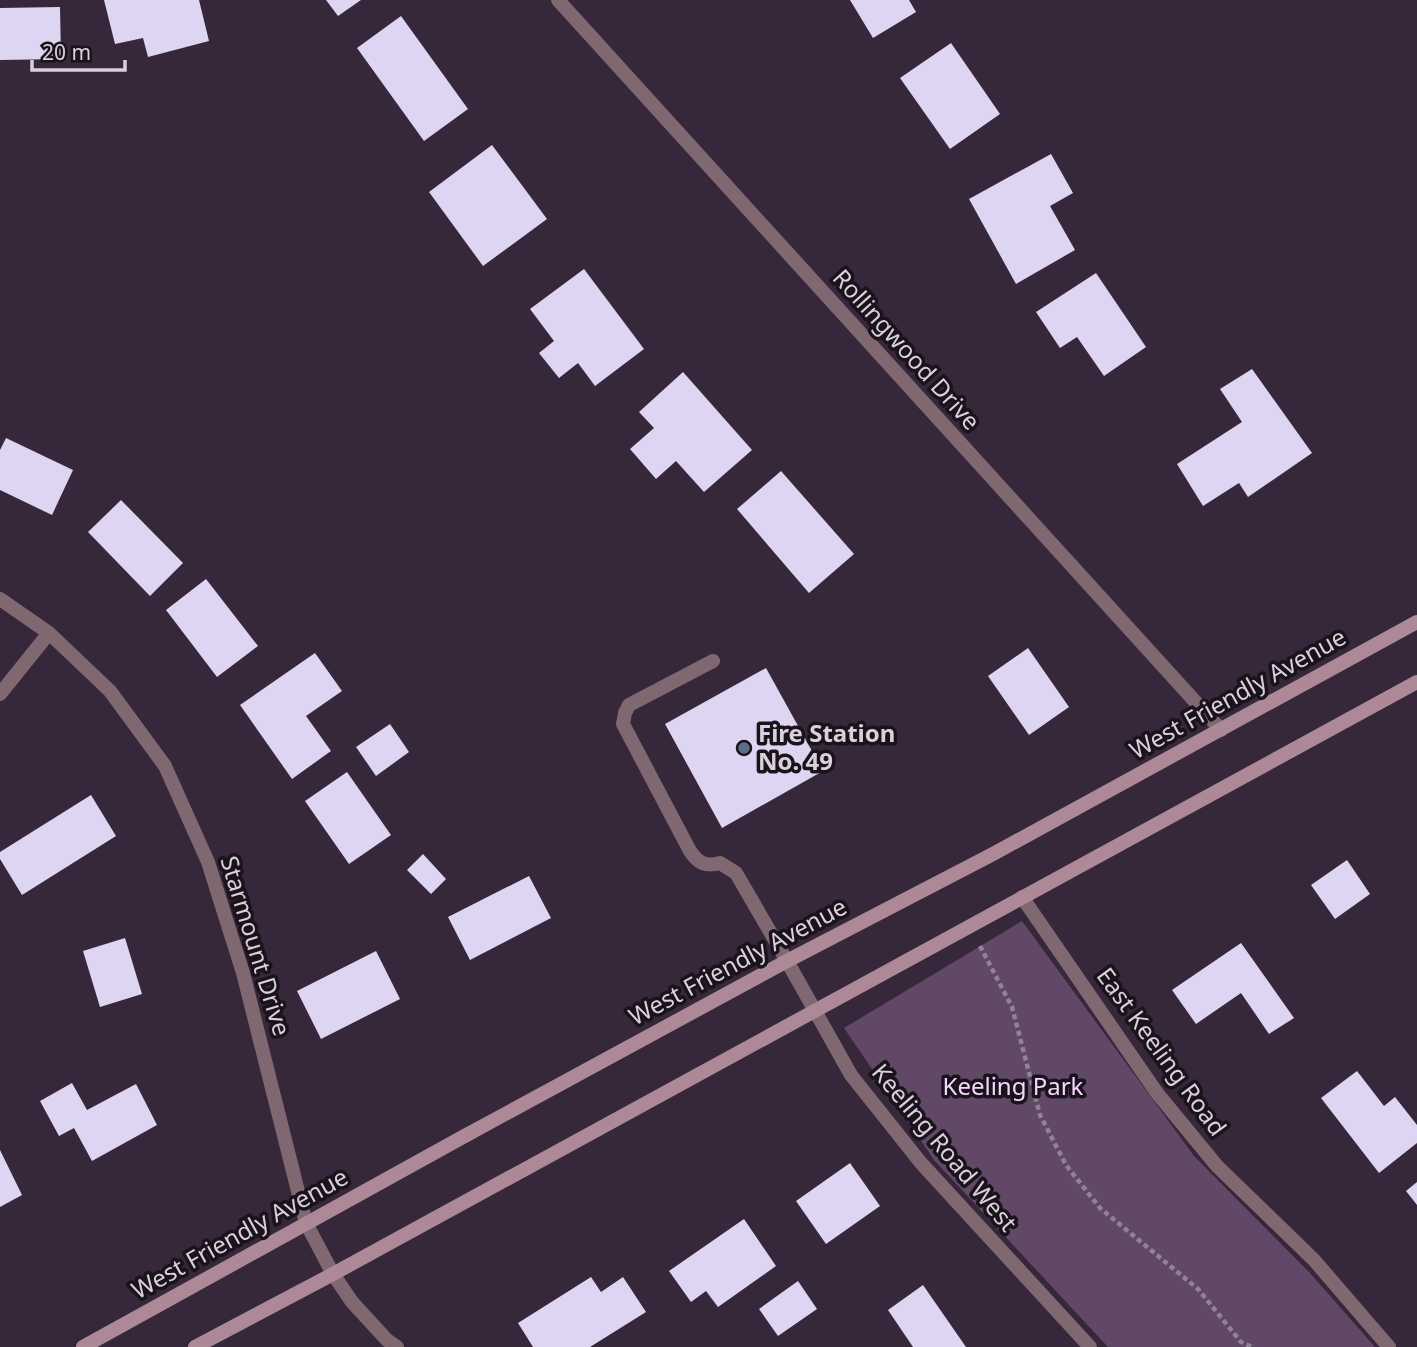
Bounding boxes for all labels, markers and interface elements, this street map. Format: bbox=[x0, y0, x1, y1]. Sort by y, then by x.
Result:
scale bar bbox=[32, 28, 124, 72]
text: 20 m bbox=[42, 38, 91, 66]
street label: Rollingwood Drive bbox=[826, 261, 988, 437]
street label: West Friendly Avenue bbox=[1123, 619, 1351, 766]
place label: Fire Station No. 49 bbox=[758, 716, 895, 777]
marker: Fire Station No. 49 bbox=[736, 740, 752, 756]
street label: Starmount Drive bbox=[213, 852, 299, 1039]
street label: West Friendly Avenue bbox=[623, 889, 852, 1032]
street label: East Keeling Road bbox=[1090, 960, 1235, 1142]
street label: Keeling Road West bbox=[865, 1056, 1025, 1238]
park label: Keeling Park bbox=[943, 1069, 1084, 1102]
street label: West Friendly Avenue bbox=[125, 1159, 353, 1306]

